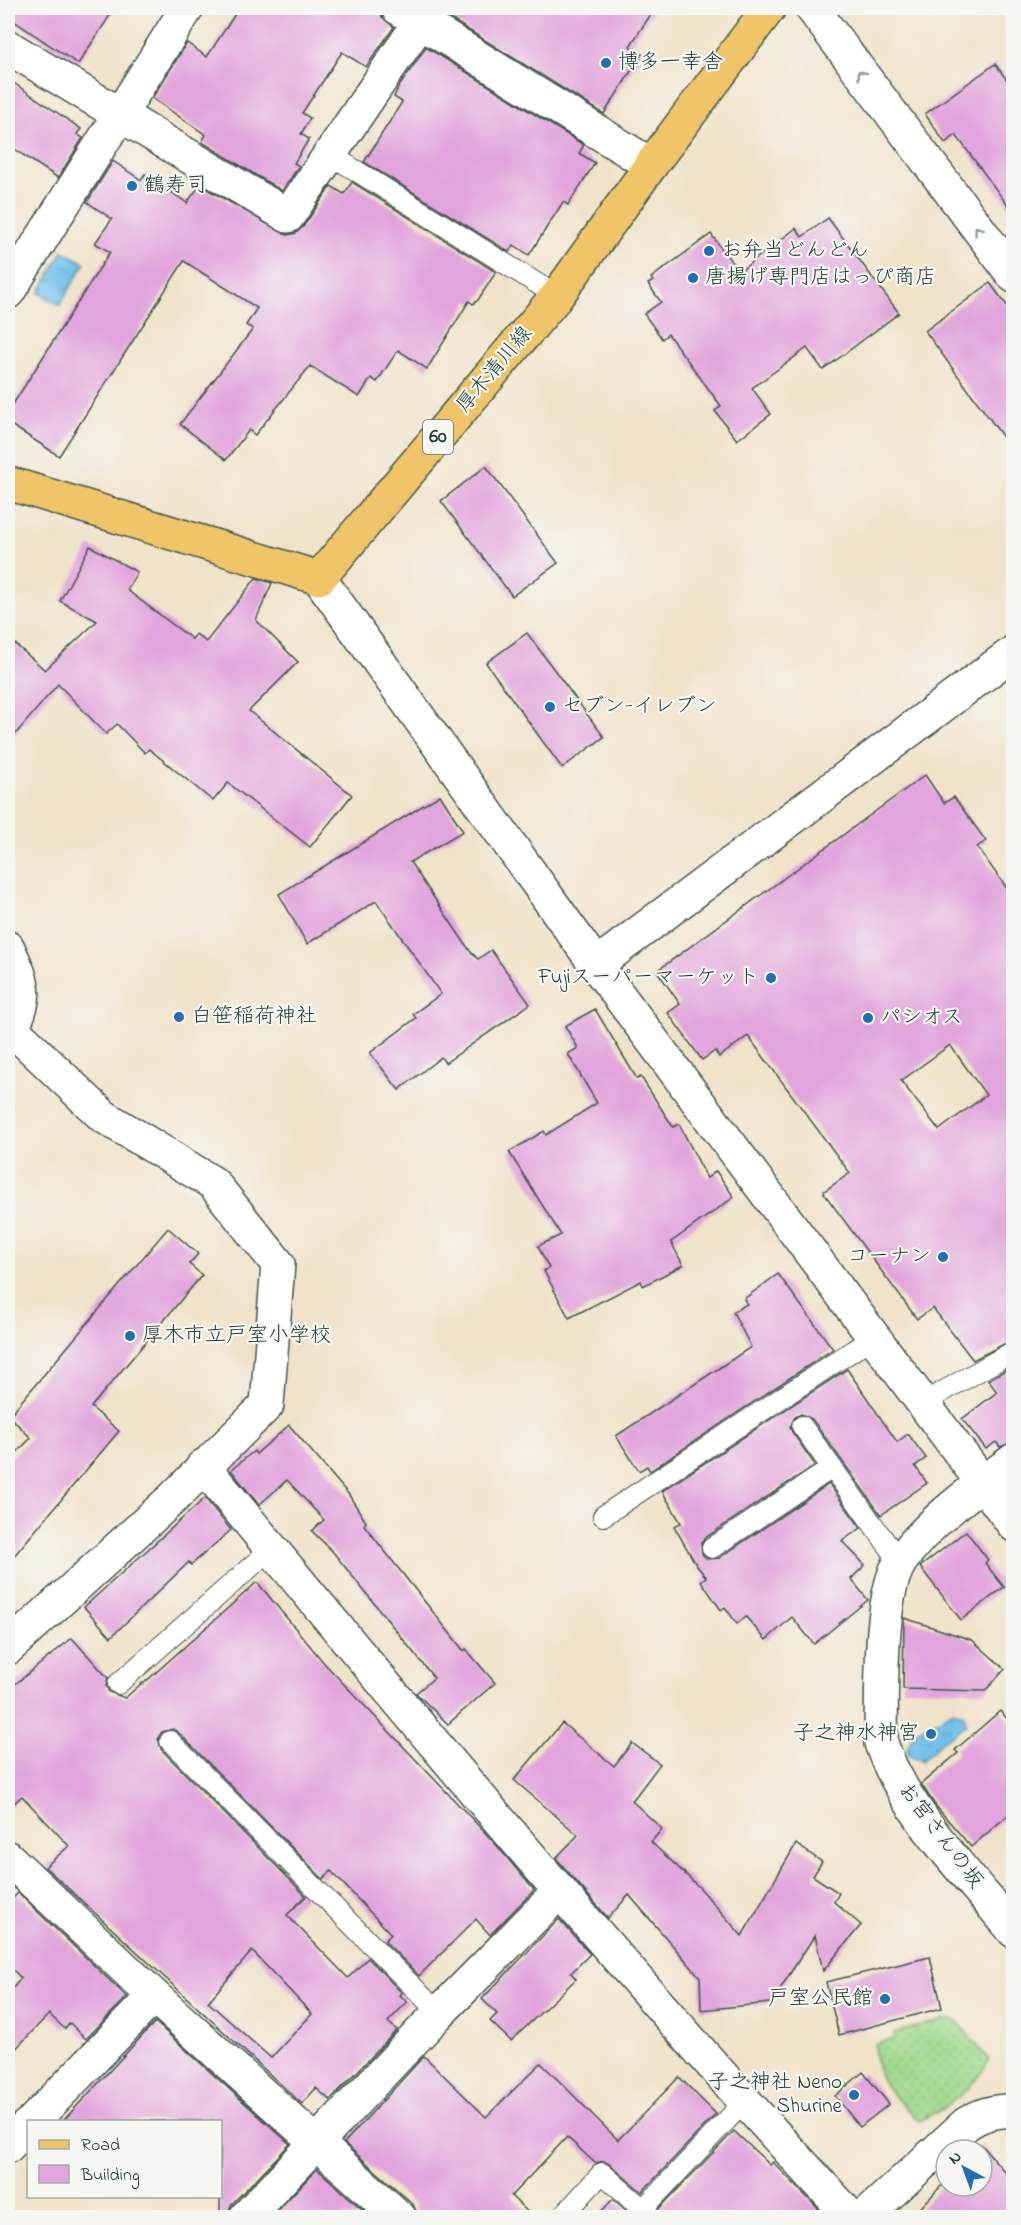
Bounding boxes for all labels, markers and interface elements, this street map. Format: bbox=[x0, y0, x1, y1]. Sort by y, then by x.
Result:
place label: 博多一幸舎 bbox=[618, 48, 723, 78]
marker: 博多一幸舎 bbox=[599, 56, 613, 70]
one-way arrow bbox=[858, 69, 869, 80]
place label: 鶴寿司 bbox=[144, 171, 207, 201]
marker: 鶴寿司 bbox=[125, 179, 139, 193]
one-way arrow bbox=[975, 225, 986, 236]
place label: お弁当どんどん bbox=[721, 236, 869, 266]
marker: お弁当どんどん bbox=[702, 244, 716, 258]
place label: 唐揚げ専門店はっぴ商店 bbox=[705, 263, 936, 293]
marker: 唐揚げ専門店はっぴ商店 bbox=[686, 271, 700, 285]
street label: 厚木清川線 bbox=[450, 320, 540, 420]
road number: 60 bbox=[423, 420, 453, 454]
place label: セブン-イレブン bbox=[562, 692, 717, 722]
marker: セブン-イレブン bbox=[543, 700, 557, 714]
place label: Fujiスーパーマーケット bbox=[537, 963, 759, 993]
marker: Fujiスーパーマーケット bbox=[764, 971, 778, 985]
place label: 白笹稲荷神社 bbox=[191, 1002, 317, 1032]
place label: パシオス bbox=[880, 1003, 963, 1033]
marker: 白笹稲荷神社 bbox=[172, 1010, 186, 1024]
marker: パシオス bbox=[861, 1011, 875, 1025]
place label: コーナン bbox=[847, 1242, 931, 1272]
marker: コーナン bbox=[936, 1250, 950, 1264]
place label: 厚木市立戸室小学校 bbox=[142, 1321, 331, 1351]
marker: 厚木市立戸室小学校 bbox=[123, 1329, 137, 1343]
place label: 子之神水神宮 bbox=[793, 1719, 919, 1749]
marker: 子之神水神宮 bbox=[924, 1727, 938, 1741]
street label: お宮さんの坂 bbox=[890, 1777, 990, 1895]
place label: 戸室公民館 bbox=[768, 1984, 873, 2014]
marker: 戸室公民館 bbox=[878, 1992, 892, 2006]
place label: 子之神社 Neno Shurine bbox=[708, 2068, 843, 2122]
marker: 子之神社 Neno Shurine bbox=[847, 2088, 861, 2102]
legend bbox=[27, 2120, 222, 2198]
text: Road bbox=[81, 2133, 120, 2159]
north arrow bbox=[934, 2138, 994, 2198]
text: N bbox=[944, 2145, 968, 2171]
text: Building bbox=[80, 2163, 140, 2190]

